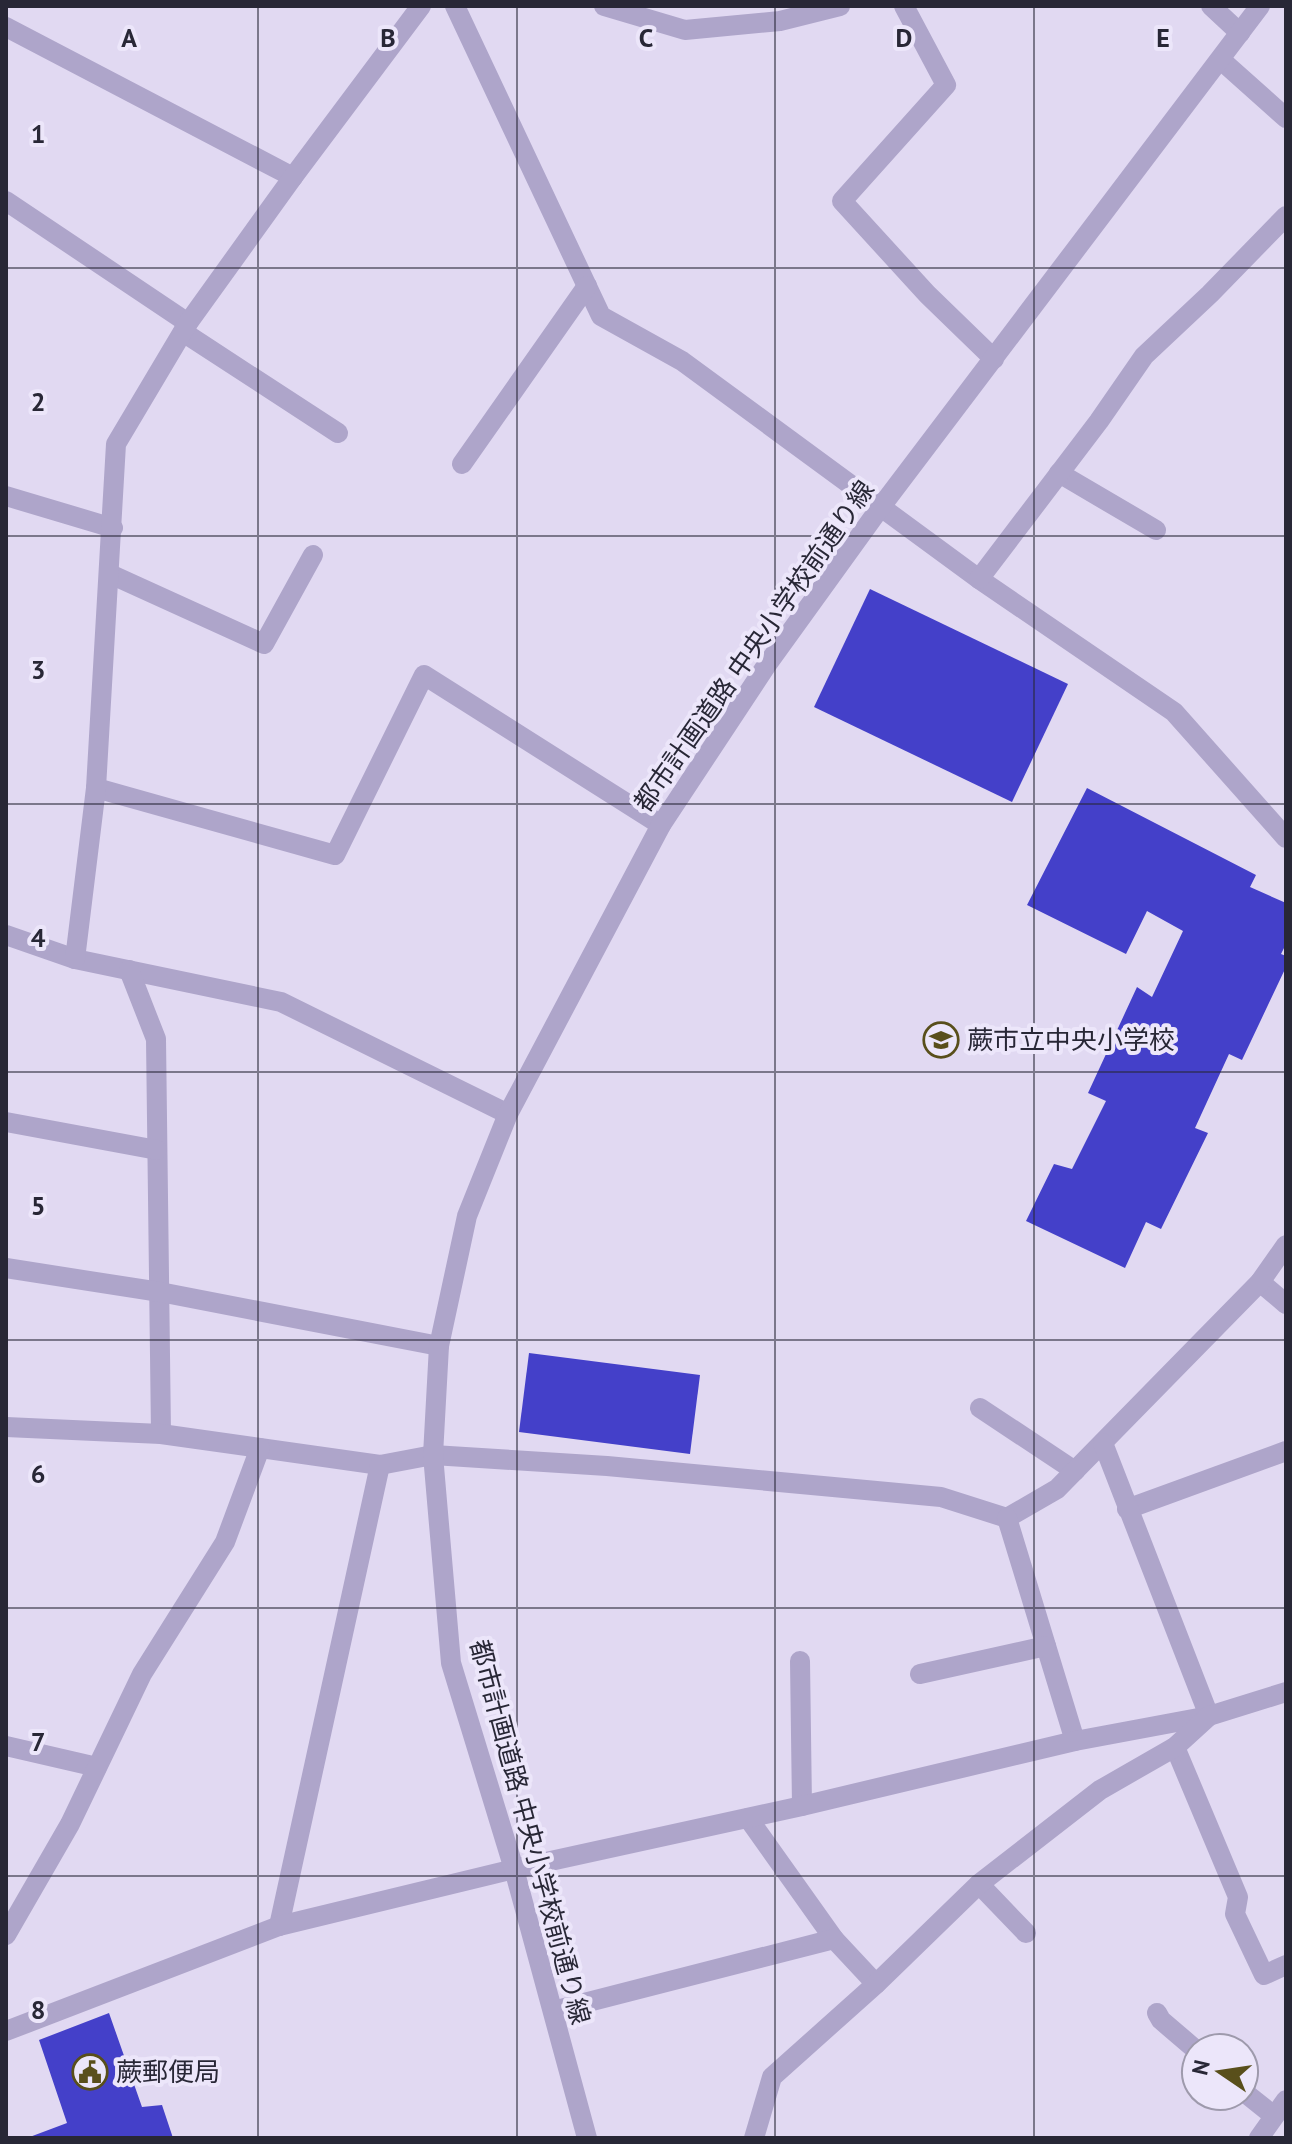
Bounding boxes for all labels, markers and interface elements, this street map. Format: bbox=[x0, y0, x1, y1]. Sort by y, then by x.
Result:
text: A bbox=[121, 21, 137, 54]
text: B bbox=[380, 21, 396, 54]
text: C bbox=[639, 21, 653, 54]
text: D bbox=[896, 21, 912, 54]
text: E bbox=[1156, 21, 1170, 54]
text: 1 bbox=[31, 117, 45, 150]
text: 2 bbox=[31, 385, 45, 418]
street label: 都市計画道路 中央小学校前通り線 bbox=[626, 474, 881, 818]
text: 3 bbox=[31, 653, 45, 686]
text: 4 bbox=[31, 921, 46, 954]
school or university icon: 蕨市立中央小学校 bbox=[922, 1021, 960, 1059]
place label: 蕨市立中央小学校 bbox=[967, 1023, 1175, 1056]
text: 5 bbox=[31, 1189, 45, 1222]
text: 6 bbox=[31, 1457, 45, 1490]
street label: 都市計画道路 中央小学校前通り線 bbox=[463, 1636, 598, 2028]
text: 7 bbox=[31, 1725, 45, 1758]
text: 8 bbox=[31, 1993, 45, 2026]
north arrow bbox=[1180, 2032, 1260, 2112]
public building icon: 蕨郵便局 bbox=[71, 2053, 109, 2091]
place label: 蕨郵便局 bbox=[116, 2055, 220, 2088]
text: N bbox=[1185, 2057, 1216, 2078]

